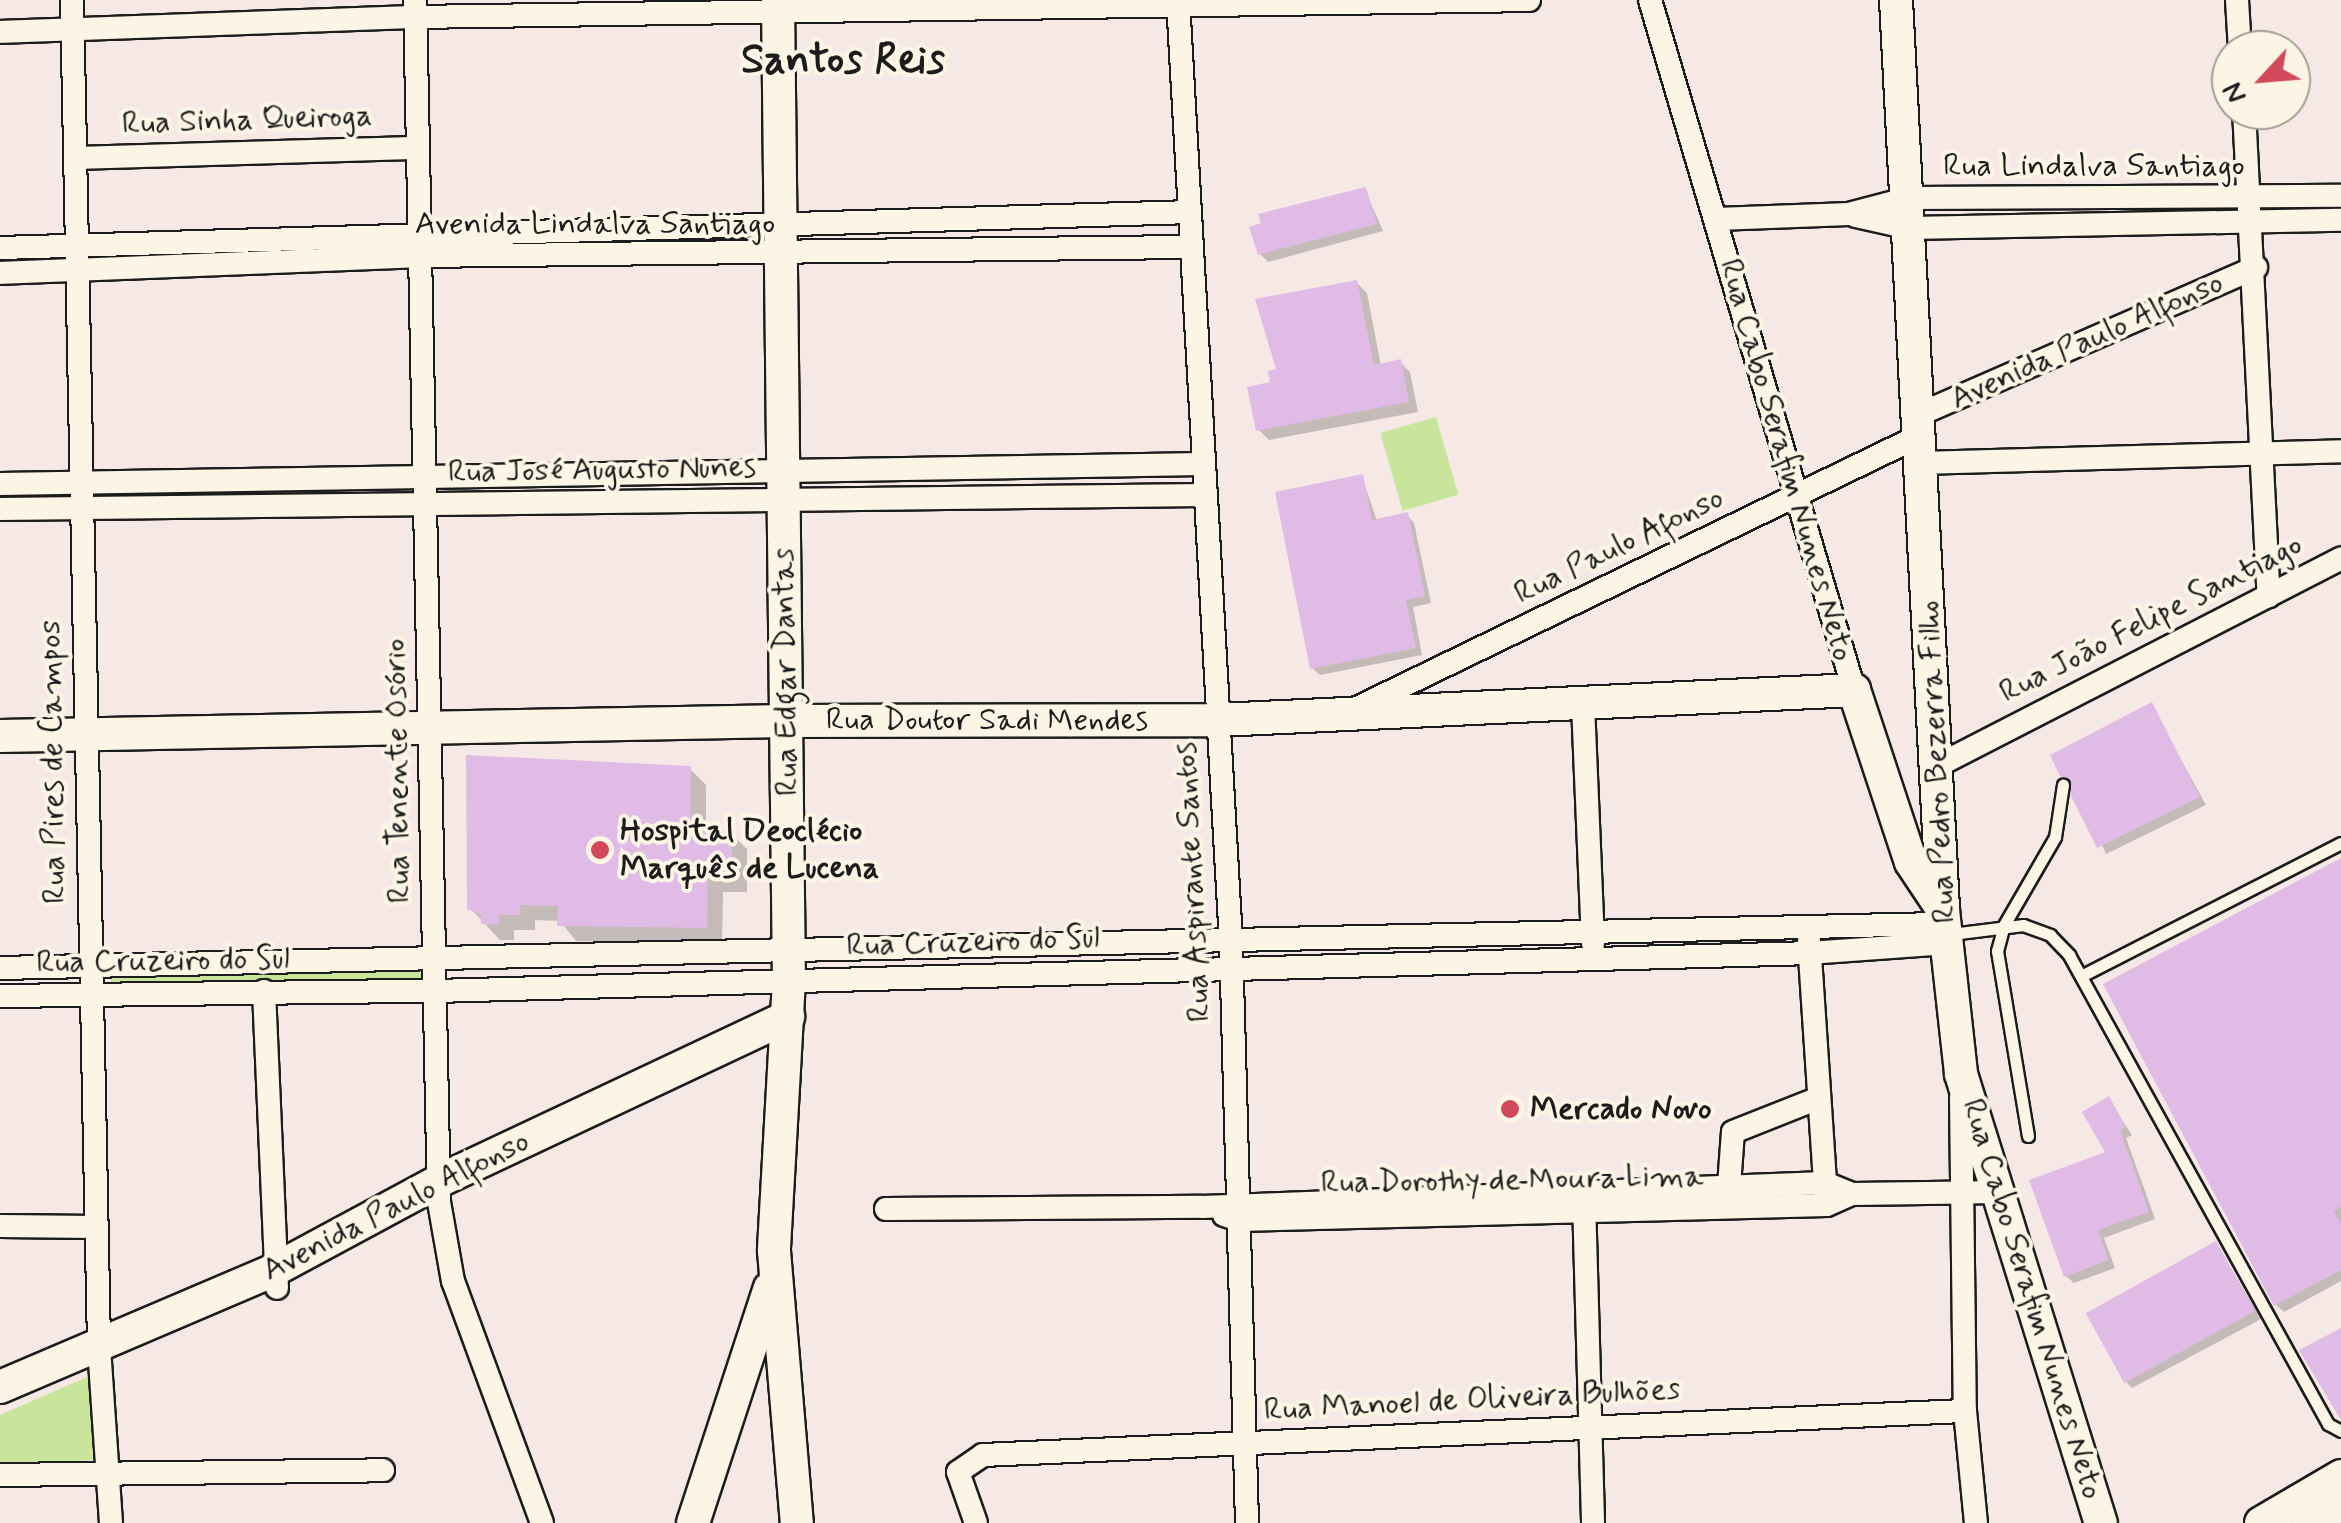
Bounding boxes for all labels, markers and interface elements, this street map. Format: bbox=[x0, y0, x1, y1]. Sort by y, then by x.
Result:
north arrow bbox=[2211, 30, 2311, 130]
district label: Santos Reis bbox=[741, 36, 945, 86]
text: N bbox=[2215, 76, 2256, 109]
street label: Rua Sinha Queiroga bbox=[119, 96, 375, 144]
street label: Rua Lindalva Santiago bbox=[1942, 147, 2246, 185]
street label: Avenida Lindalva Santiago bbox=[414, 205, 776, 243]
street label: Rua Cabo Serafim Nunes Neto bbox=[1713, 264, 1859, 656]
street label: Avenida Paulo Alfonso bbox=[1948, 265, 2226, 417]
street label: Rua José Augusto Nunes bbox=[445, 448, 759, 492]
street label: Rua Paulo Afonso bbox=[1511, 480, 1727, 612]
street label: Rua João Felipe Santiago bbox=[1994, 526, 2308, 712]
street label: Rua Edgar Dantas bbox=[765, 549, 807, 795]
street label: Rua Pedro Bezerra Filho bbox=[1909, 600, 1965, 924]
street label: Rua Pires de Campos bbox=[31, 622, 75, 902]
street label: Rua Tenente Osório bbox=[376, 637, 420, 905]
street label: Rua Doutor Sadi Mendes bbox=[825, 701, 1149, 739]
street label: Rua Aspirante Santos bbox=[1166, 735, 1220, 1029]
place label: Hospital Deoclécio Marquês de Lucena bbox=[620, 813, 891, 888]
marker: Hospital Deoclécio Marquês de Lucena bbox=[589, 839, 611, 861]
street label: Rua Cruzeiro do Sul bbox=[844, 918, 1102, 966]
street label: Rua Cruzeiro do Sul bbox=[34, 940, 292, 982]
place label: Mercado Novo bbox=[1530, 1090, 1711, 1128]
marker: Mercado Novo bbox=[1499, 1098, 1521, 1120]
street label: Rua Cabo Serafim Nunes Neto bbox=[1956, 1103, 2108, 1495]
street label: Avenida Paulo Alfonso bbox=[259, 1124, 533, 1288]
street label: Rua Dorothy de Moura Lima bbox=[1324, 1158, 1700, 1202]
street label: Rua Manoel de Oliveira Bulhões bbox=[1262, 1370, 1682, 1430]

